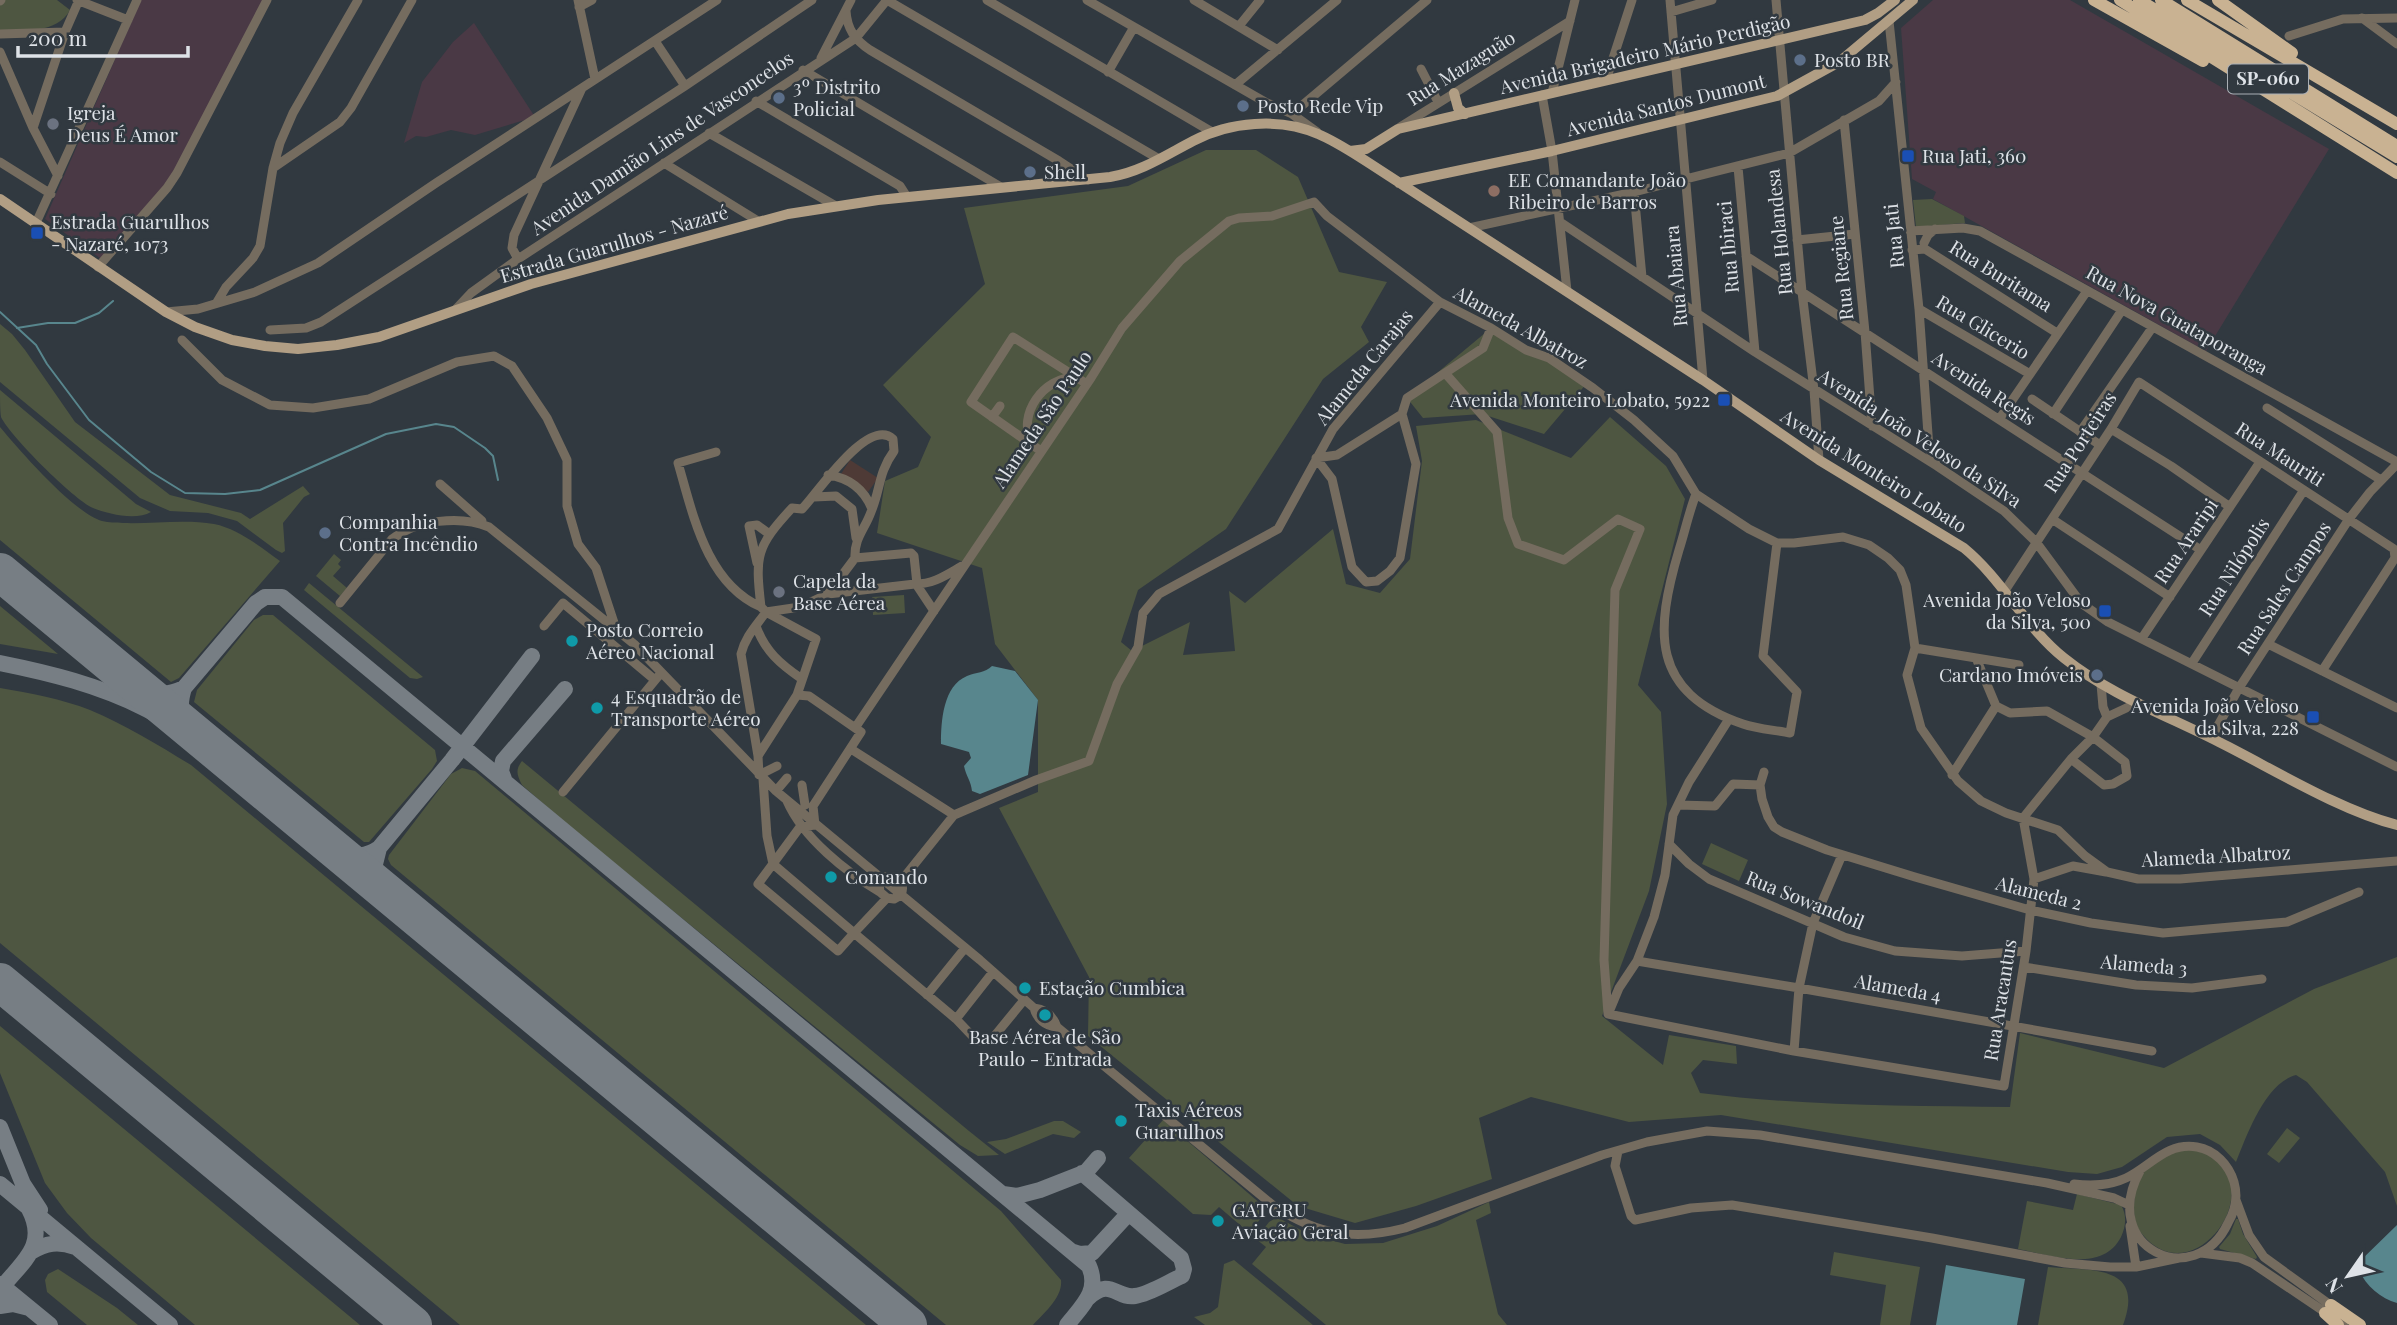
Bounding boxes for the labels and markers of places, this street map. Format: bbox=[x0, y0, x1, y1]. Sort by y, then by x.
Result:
place label: Posto BR bbox=[1814, 46, 1890, 72]
marker: Posto BR bbox=[1792, 52, 1808, 68]
place label: 3º Distrito Policial bbox=[793, 73, 881, 121]
marker: 3º Distrito Policial bbox=[771, 90, 787, 106]
place label: Posto Rede Vip bbox=[1257, 92, 1383, 118]
marker: Posto Rede Vip bbox=[1235, 98, 1251, 114]
place label: Igreja Deus É Amor bbox=[67, 99, 179, 147]
marker: Igreja Deus É Amor bbox=[45, 116, 61, 132]
place label: Rua Jati, 360 bbox=[1922, 142, 2026, 168]
marker: Rua Jati, 360 bbox=[1900, 148, 1916, 164]
place label: Shell bbox=[1044, 158, 1086, 184]
marker: Shell bbox=[1022, 164, 1038, 180]
place label: EE Comandante João Ribeiro de Barros bbox=[1508, 166, 1686, 214]
marker: EE Comandante João Ribeiro de Barros bbox=[1486, 183, 1502, 199]
place label: Estrada Guarulhos - Nazaré, 1073 bbox=[51, 208, 210, 256]
marker: Estrada Guarulhos - Nazaré, 1073 bbox=[29, 225, 45, 241]
place label: Avenida Monteiro Lobato, 5922 bbox=[1449, 386, 1710, 412]
marker: Avenida Monteiro Lobato, 5922 bbox=[1716, 392, 1732, 408]
place label: Companhia Contra Incêndio bbox=[339, 508, 478, 556]
marker: Companhia Contra Incêndio bbox=[317, 525, 333, 541]
place label: Capela da Base Aérea bbox=[793, 567, 886, 615]
marker: Capela da Base Aérea bbox=[771, 584, 787, 600]
place label: Avenida João Veloso da Silva, 500 bbox=[1922, 586, 2091, 634]
marker: Avenida João Veloso da Silva, 500 bbox=[2097, 603, 2113, 619]
place label: Posto Correio Aéreo Nacional bbox=[585, 616, 715, 664]
marker: Posto Correio Aéreo Nacional bbox=[564, 633, 580, 649]
place label: Cardano Imóveis bbox=[1939, 661, 2083, 687]
marker: Cardano Imóveis bbox=[2089, 667, 2105, 683]
place label: 4 Esquadrão de Transporte Aéreo bbox=[611, 683, 761, 731]
place label: Avenida João Veloso da Silva, 228 bbox=[2130, 692, 2299, 740]
marker: 4 Esquadrão de Transporte Aéreo bbox=[589, 700, 605, 716]
marker: Avenida João Veloso da Silva, 228 bbox=[2305, 709, 2321, 725]
place label: Comando bbox=[845, 863, 928, 889]
marker: Comando bbox=[823, 869, 839, 885]
place label: Estação Cumbica bbox=[1039, 974, 1186, 1000]
marker: Estação Cumbica bbox=[1017, 980, 1033, 996]
marker: Base Aérea de São Paulo - Entrada bbox=[1037, 1007, 1053, 1023]
place label: Base Aérea de São Paulo - Entrada bbox=[969, 1023, 1121, 1071]
place label: Taxis Aéreos Guarulhos bbox=[1135, 1096, 1242, 1144]
marker: Taxis Aéreos Guarulhos bbox=[1113, 1113, 1129, 1129]
place label: GATGRU Aviação Geral bbox=[1231, 1196, 1349, 1244]
marker: GATGRU Aviação Geral bbox=[1210, 1213, 1226, 1229]

